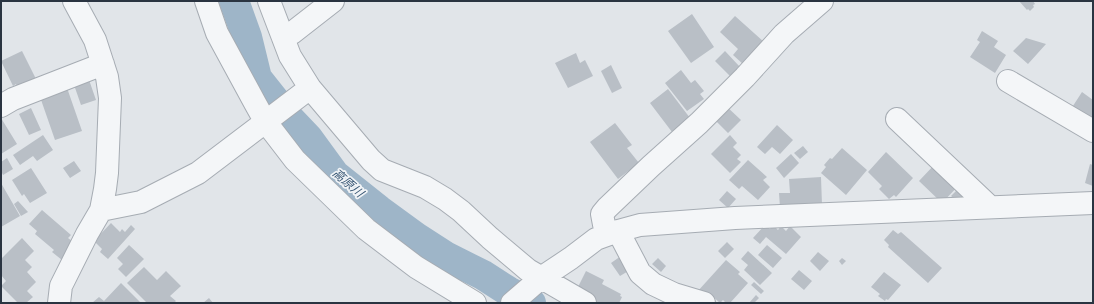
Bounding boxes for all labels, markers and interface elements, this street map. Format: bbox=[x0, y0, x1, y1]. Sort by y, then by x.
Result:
water label: 高原川 bbox=[330, 166, 368, 201]

